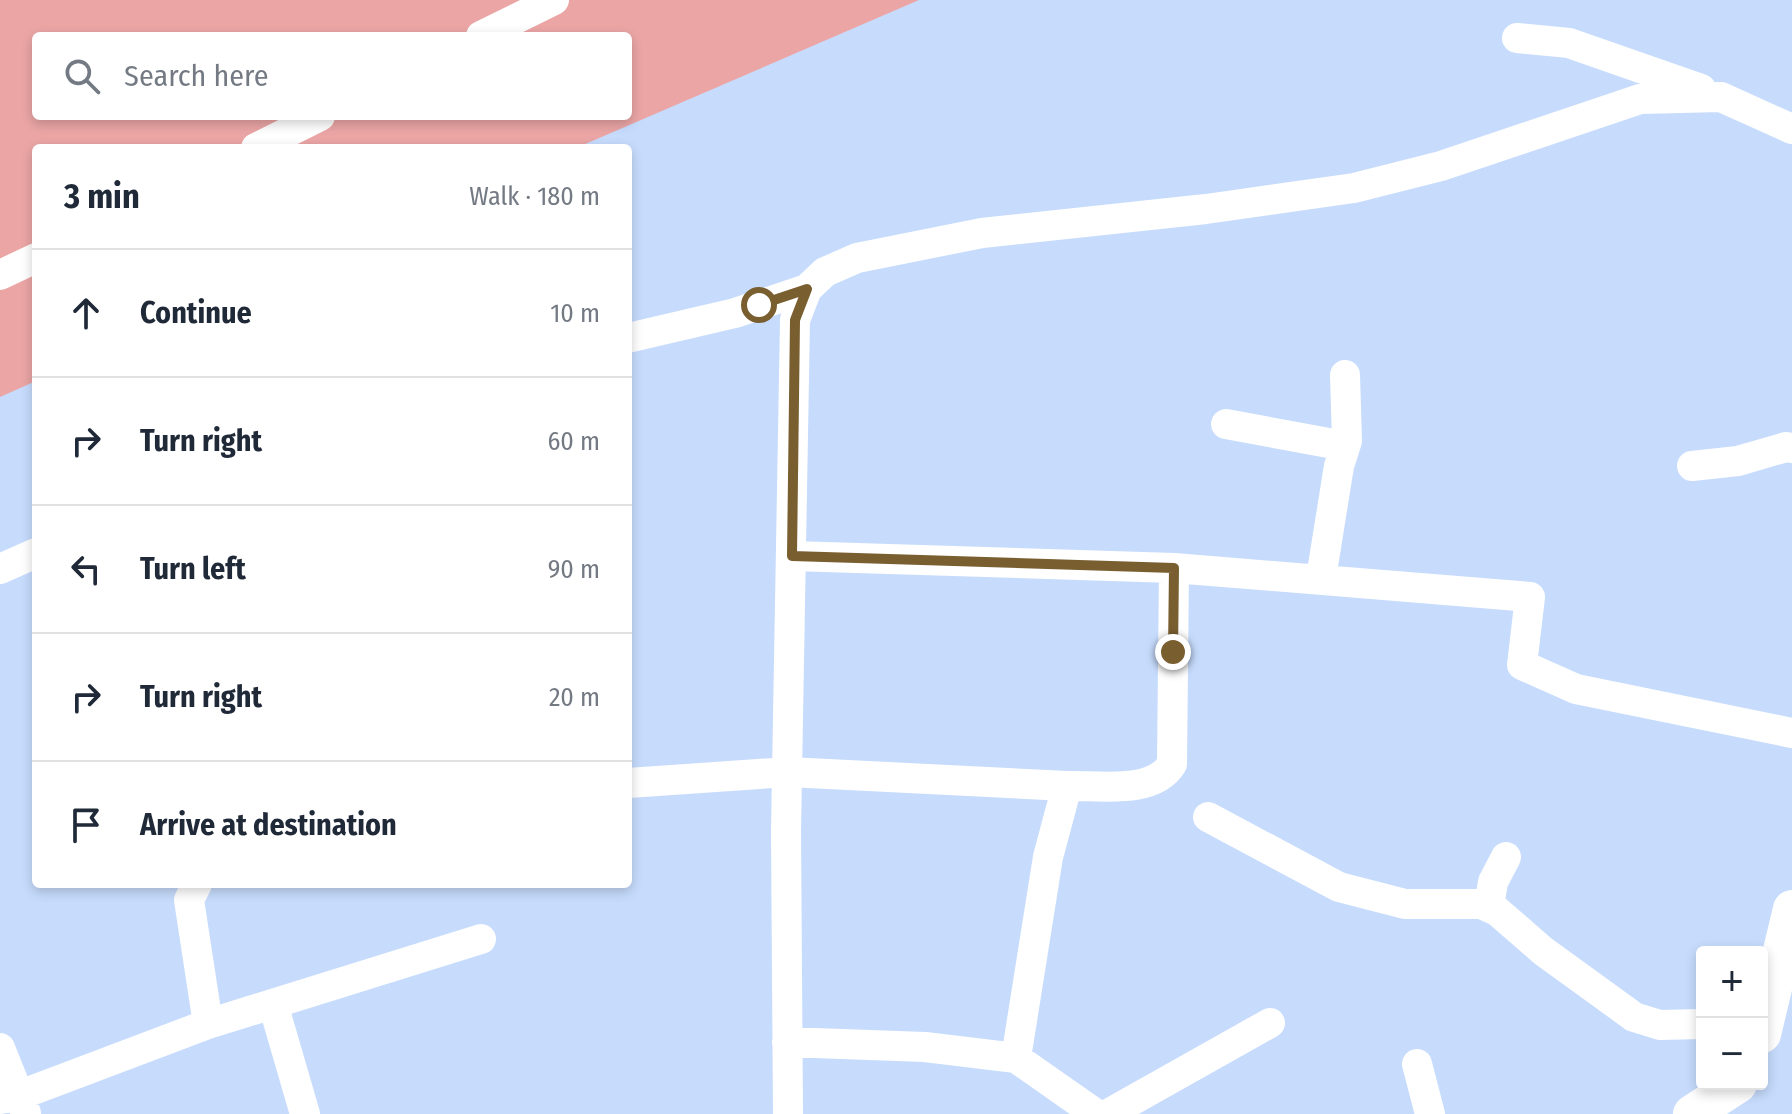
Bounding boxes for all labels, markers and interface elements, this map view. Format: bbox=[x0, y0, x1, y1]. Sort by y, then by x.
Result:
search box bbox=[32, 32, 632, 120]
icon: search bbox=[60, 54, 104, 98]
text: Search here bbox=[124, 58, 269, 94]
text: 3 min bbox=[64, 176, 140, 217]
text: Walk · 180 m bbox=[469, 181, 600, 212]
route start bbox=[741, 287, 777, 323]
icon: ahead bbox=[64, 291, 108, 335]
text: Continue bbox=[140, 295, 252, 331]
text: 10 m bbox=[550, 298, 600, 329]
icon: right bbox=[64, 419, 108, 463]
text: Turn right bbox=[140, 423, 262, 459]
text: 60 m bbox=[547, 426, 600, 457]
icon: left bbox=[64, 547, 108, 591]
text: Turn left bbox=[140, 551, 246, 587]
text: 90 m bbox=[548, 554, 600, 585]
route end bbox=[1155, 634, 1191, 670]
icon: right bbox=[64, 675, 108, 719]
text: Turn right bbox=[140, 679, 262, 715]
text: 20 m bbox=[549, 682, 600, 713]
icon: arrive bbox=[64, 803, 108, 847]
text: Arrive at destination bbox=[140, 807, 397, 843]
map controls bbox=[1696, 946, 1768, 1090]
button: + bbox=[1696, 946, 1768, 1018]
button: − bbox=[1696, 1018, 1768, 1090]

